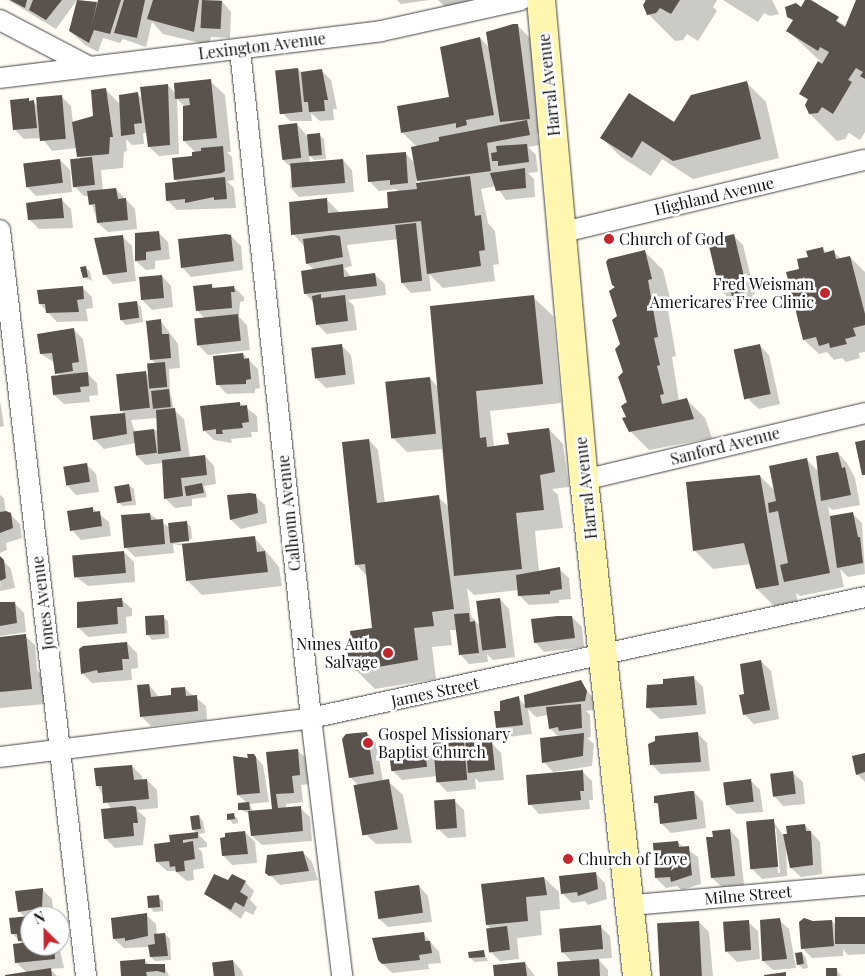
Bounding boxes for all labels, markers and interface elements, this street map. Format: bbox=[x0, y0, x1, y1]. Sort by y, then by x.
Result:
street label: Lexington Avenue bbox=[197, 29, 327, 63]
street label: Harral Avenue bbox=[534, 32, 564, 138]
street label: Highland Avenue bbox=[652, 173, 776, 219]
place label: Church of God bbox=[619, 229, 724, 249]
marker: Church of God bbox=[603, 233, 615, 245]
place label: Fred Weisman Americares Free Clinic bbox=[650, 274, 814, 312]
marker: Fred Weisman Americares Free Clinic bbox=[818, 286, 832, 300]
street label: Sanford Avenue bbox=[668, 423, 782, 469]
street label: Harral Avenue bbox=[571, 435, 601, 541]
street label: Calhoun Avenue bbox=[273, 454, 305, 572]
street label: Jones Avenue bbox=[28, 555, 58, 651]
place label: Nunes Auto Salvage bbox=[296, 634, 378, 672]
marker: Nunes Auto Salvage bbox=[382, 647, 394, 659]
street label: James Street bbox=[389, 673, 481, 711]
place label: Gospel Missionary Baptist Church bbox=[378, 724, 510, 762]
marker: Gospel Missionary Baptist Church bbox=[362, 737, 374, 749]
place label: Church of Love bbox=[578, 849, 688, 869]
marker: Church of Love bbox=[562, 853, 574, 865]
street label: Milne Street bbox=[703, 882, 793, 908]
north arrow bbox=[20, 906, 70, 956]
text: N bbox=[31, 907, 48, 928]

